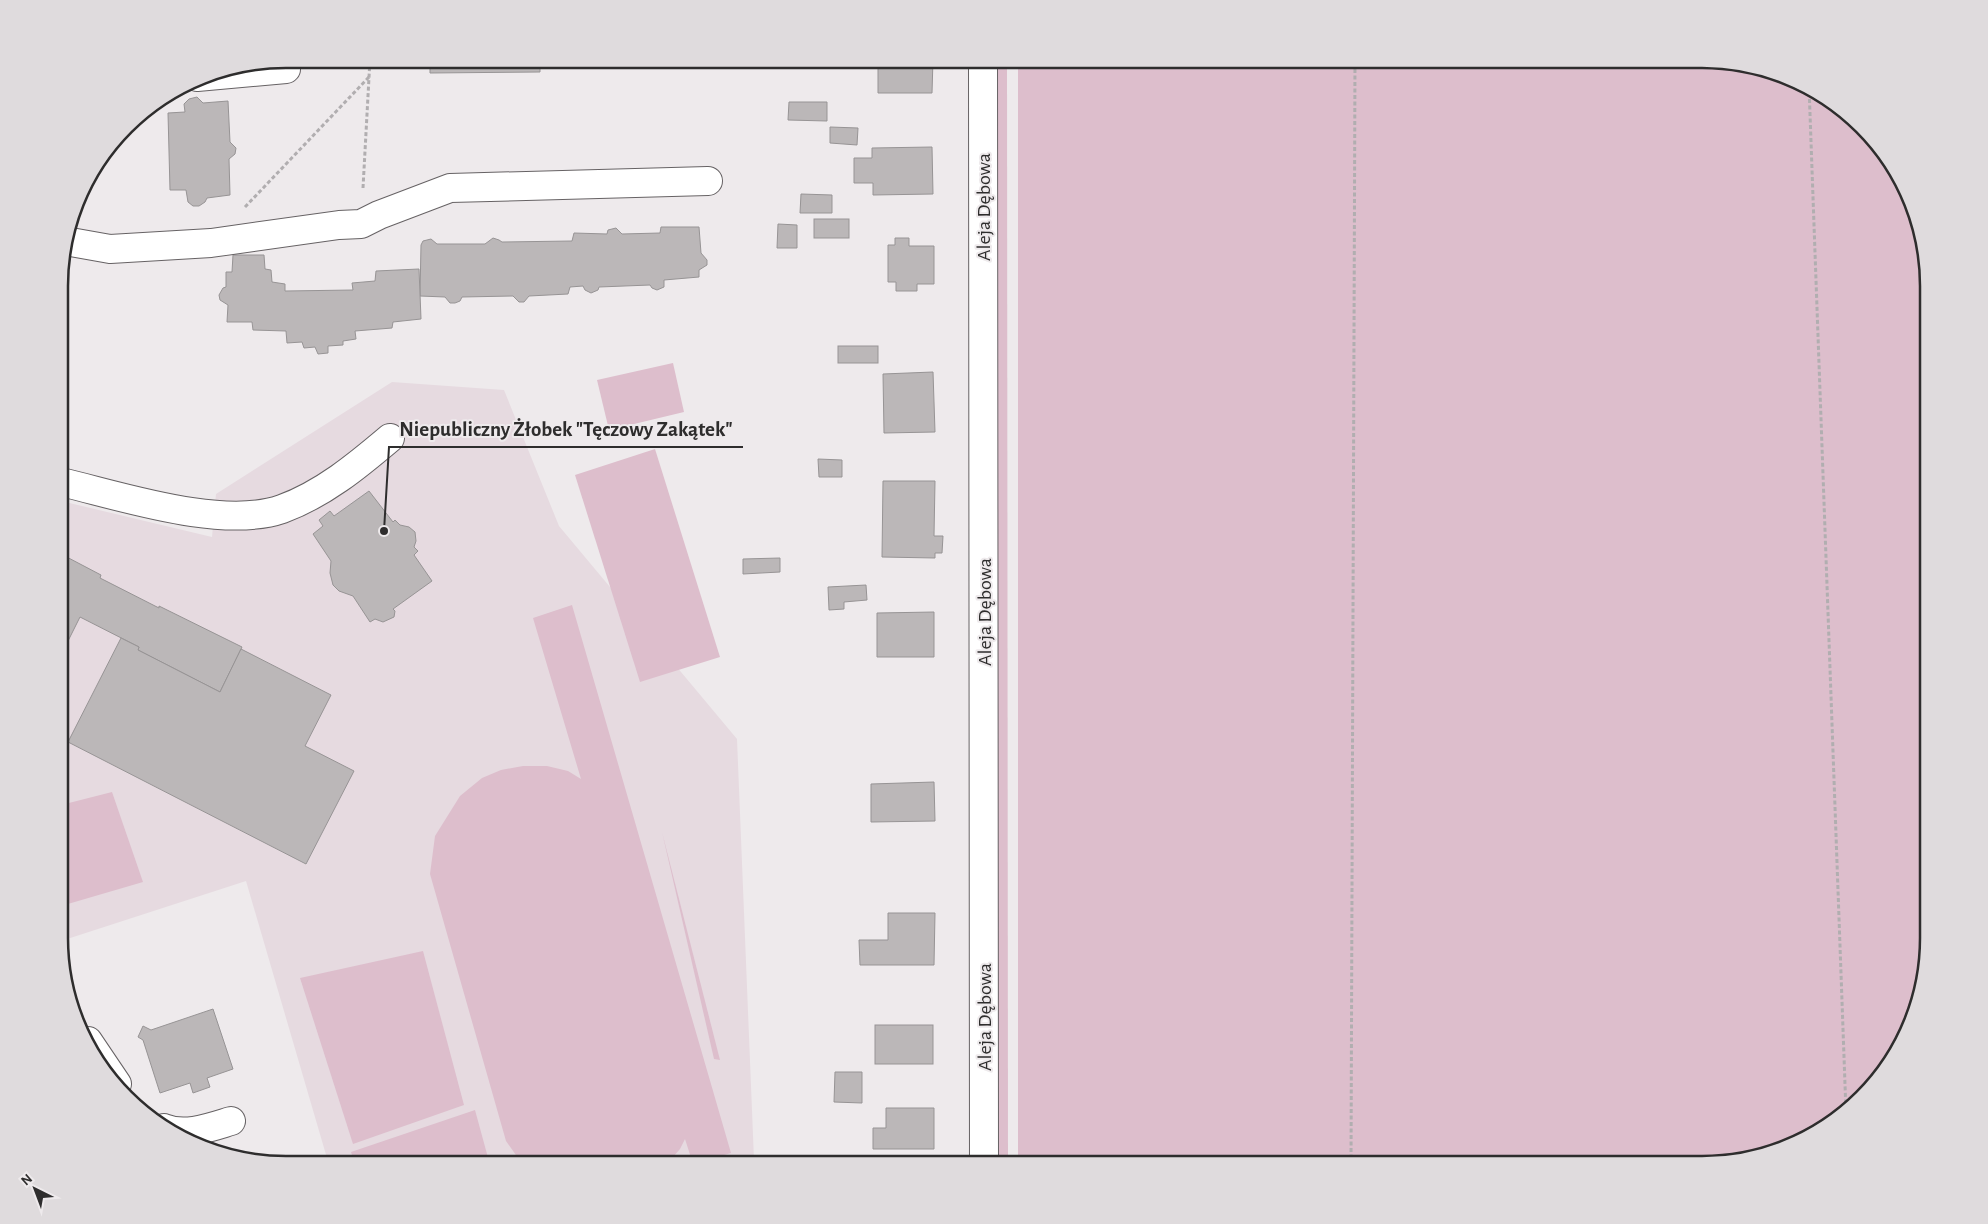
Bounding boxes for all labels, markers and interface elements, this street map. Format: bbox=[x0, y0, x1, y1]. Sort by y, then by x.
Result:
street label: Aleja Dębowa bbox=[974, 153, 994, 261]
callout: Niepubliczny Żłobek "Tęczowy Zakątek" bbox=[389, 411, 743, 447]
text: Niepubliczny Żłobek "Tęczowy Zakątek" bbox=[399, 418, 733, 440]
street label: Aleja Dębowa bbox=[975, 558, 995, 666]
street label: Aleja Dębowa bbox=[975, 963, 995, 1071]
north arrow bbox=[10, 1164, 60, 1214]
text: N bbox=[19, 1172, 35, 1189]

